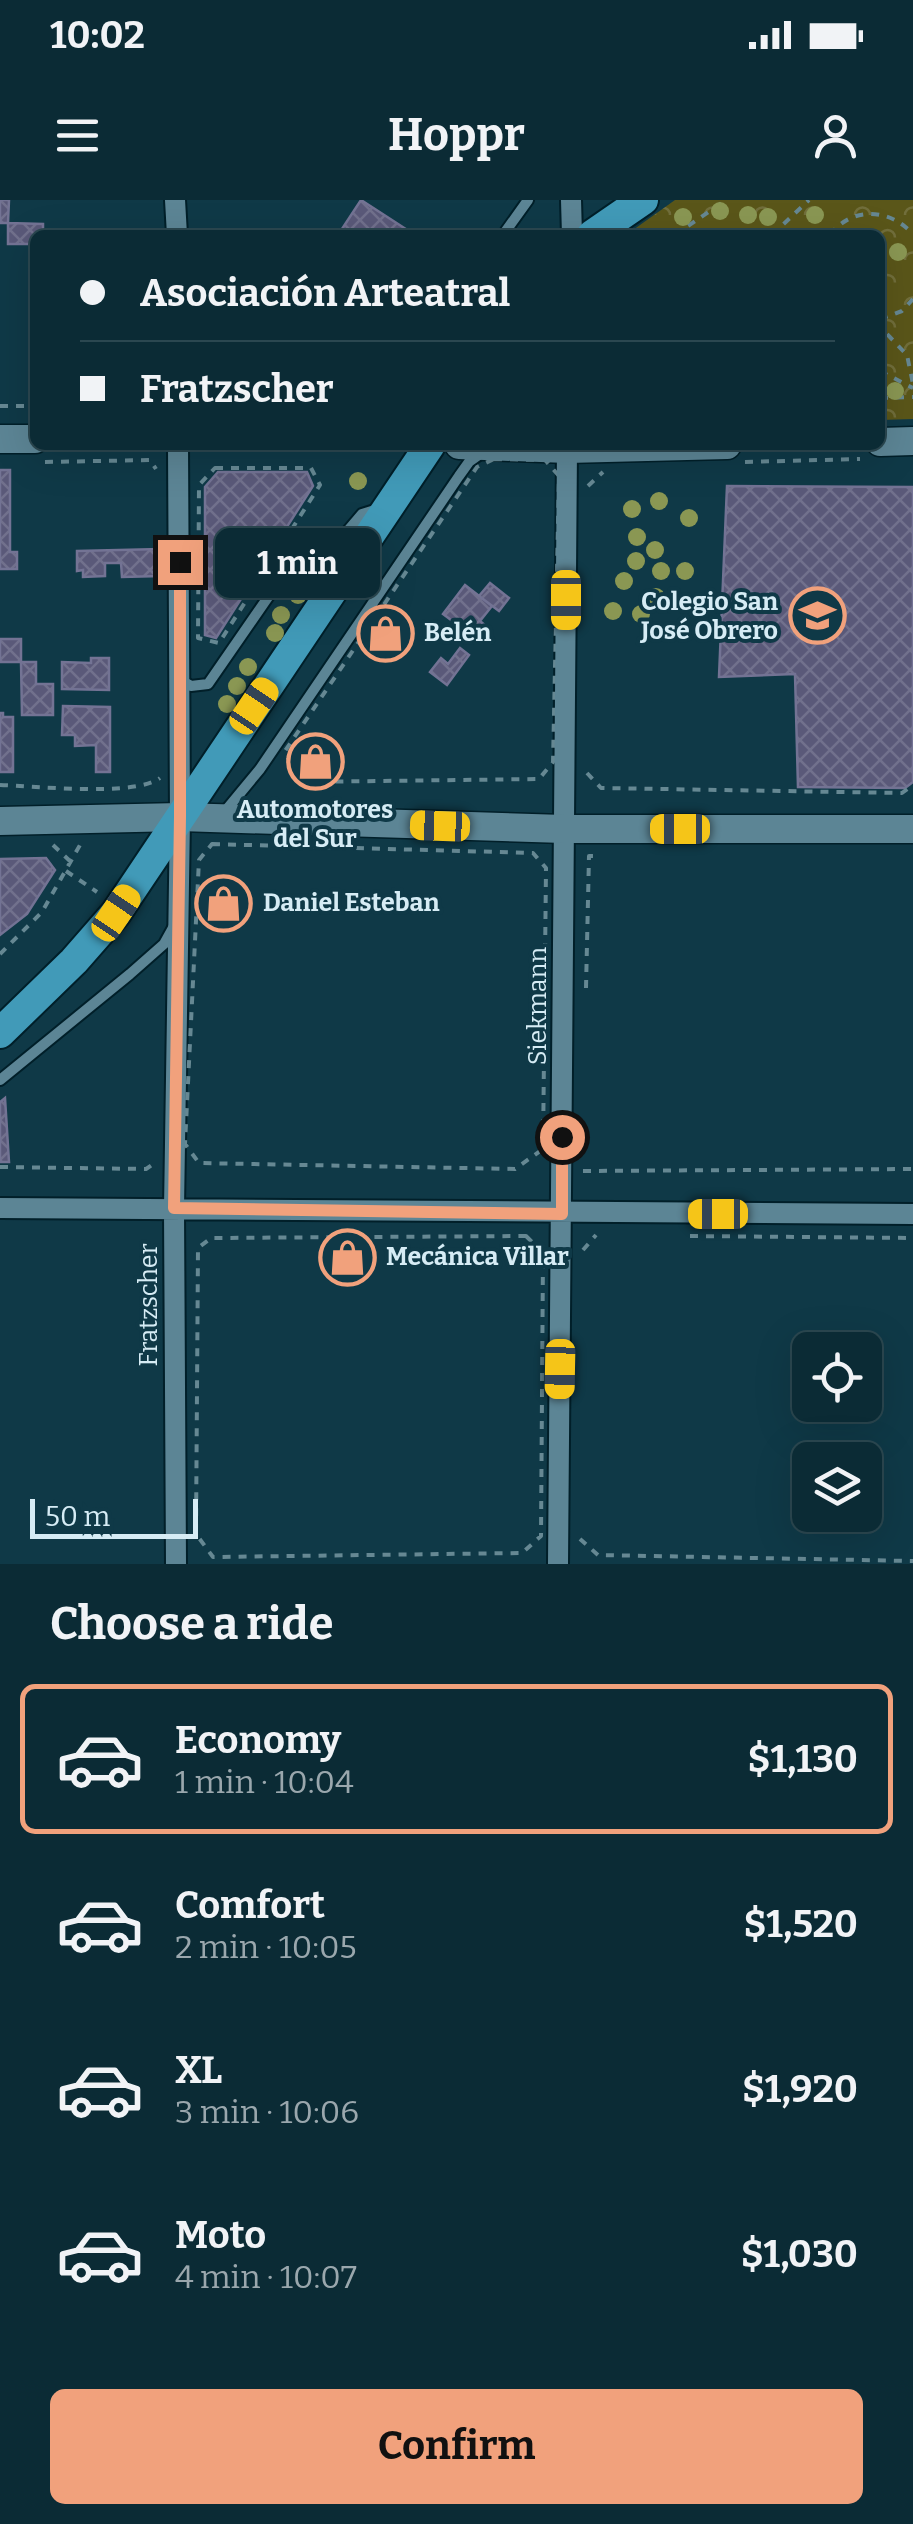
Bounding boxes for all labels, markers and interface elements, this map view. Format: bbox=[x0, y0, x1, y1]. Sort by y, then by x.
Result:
text: 10:02 bbox=[50, 12, 145, 58]
icon: menu bbox=[50, 108, 105, 163]
text: Hoppr bbox=[388, 108, 525, 162]
icon: person bbox=[808, 108, 863, 163]
text: Asociación Arteatral bbox=[140, 270, 510, 316]
text: Fratzscher bbox=[140, 366, 334, 412]
callout: 1 min bbox=[215, 527, 380, 597]
route end bbox=[158, 540, 203, 585]
text: 1 min bbox=[257, 544, 338, 582]
car bbox=[551, 570, 581, 630]
school or university icon: Colegio San José Obrero bbox=[787, 586, 847, 646]
place label: Colegio San José Obrero bbox=[639, 587, 778, 646]
shop icon: Belén bbox=[355, 603, 415, 663]
place label: Belén bbox=[424, 618, 491, 648]
car bbox=[225, 673, 283, 739]
shop icon: Automotores del Sur bbox=[285, 731, 345, 791]
place label: Automotores del Sur bbox=[237, 795, 393, 854]
car bbox=[409, 810, 471, 842]
car bbox=[650, 814, 710, 844]
shop icon: Daniel Esteban bbox=[194, 873, 254, 933]
car bbox=[87, 880, 145, 946]
place label: Daniel Esteban bbox=[263, 888, 440, 918]
street label: Siekmann bbox=[523, 947, 553, 1065]
route start bbox=[540, 1115, 585, 1160]
car bbox=[688, 1199, 748, 1229]
shop icon: Mecánica Villar bbox=[317, 1227, 377, 1287]
place label: Mecánica Villar bbox=[386, 1242, 569, 1272]
street label: Fratzscher bbox=[134, 1244, 164, 1367]
map controls bbox=[792, 1332, 882, 1532]
button: locate bbox=[792, 1332, 882, 1422]
car bbox=[544, 1339, 576, 1399]
button: layers bbox=[792, 1442, 882, 1532]
scale bar bbox=[30, 1494, 198, 1538]
text: 50 m bbox=[45, 1500, 110, 1533]
text: Choose a ride bbox=[50, 1597, 333, 1651]
icon: car bbox=[55, 1714, 145, 1804]
text: Economy bbox=[175, 1717, 341, 1763]
text: $1,130 bbox=[748, 1736, 858, 1782]
text: 1 min · 10:04 bbox=[175, 1763, 354, 1801]
icon: car bbox=[55, 1879, 145, 1969]
text: Comfort bbox=[175, 1882, 325, 1928]
text: $1,520 bbox=[743, 1901, 858, 1947]
text: 2 min · 10:05 bbox=[175, 1928, 357, 1966]
icon: car bbox=[55, 2044, 145, 2134]
text: XL bbox=[175, 2047, 222, 2093]
text: $1,920 bbox=[742, 2066, 858, 2112]
text: 3 min · 10:06 bbox=[175, 2093, 359, 2131]
icon: car bbox=[55, 2209, 145, 2299]
text: Moto bbox=[175, 2212, 266, 2258]
text: $1,030 bbox=[741, 2231, 858, 2277]
text: 4 min · 10:07 bbox=[175, 2258, 357, 2296]
button: Confirm bbox=[50, 2389, 863, 2504]

